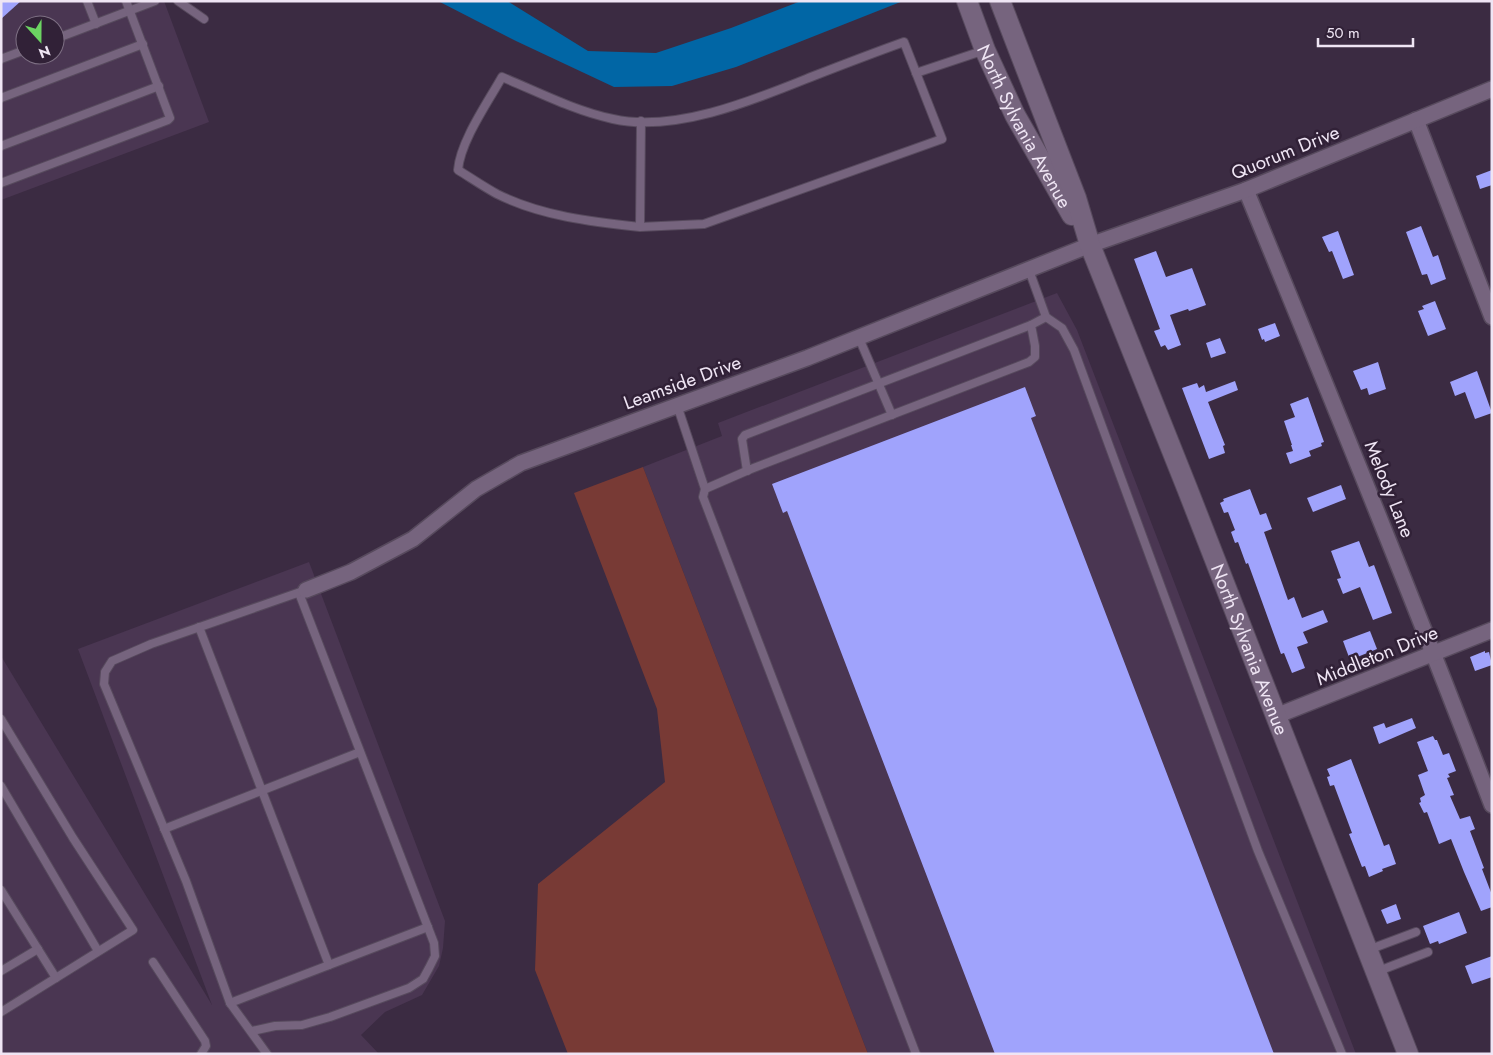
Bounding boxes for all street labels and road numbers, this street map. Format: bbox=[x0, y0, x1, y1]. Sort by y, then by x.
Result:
street label: North Sylvania Avenue bbox=[970, 40, 1078, 213]
street label: Quorum Drive bbox=[1227, 118, 1344, 186]
street label: Leamside Drive bbox=[620, 349, 745, 416]
street label: Melody Lane bbox=[1358, 437, 1421, 542]
street label: North Sylvania Avenue bbox=[1204, 560, 1295, 739]
street label: Middleton Drive bbox=[1312, 619, 1442, 692]

